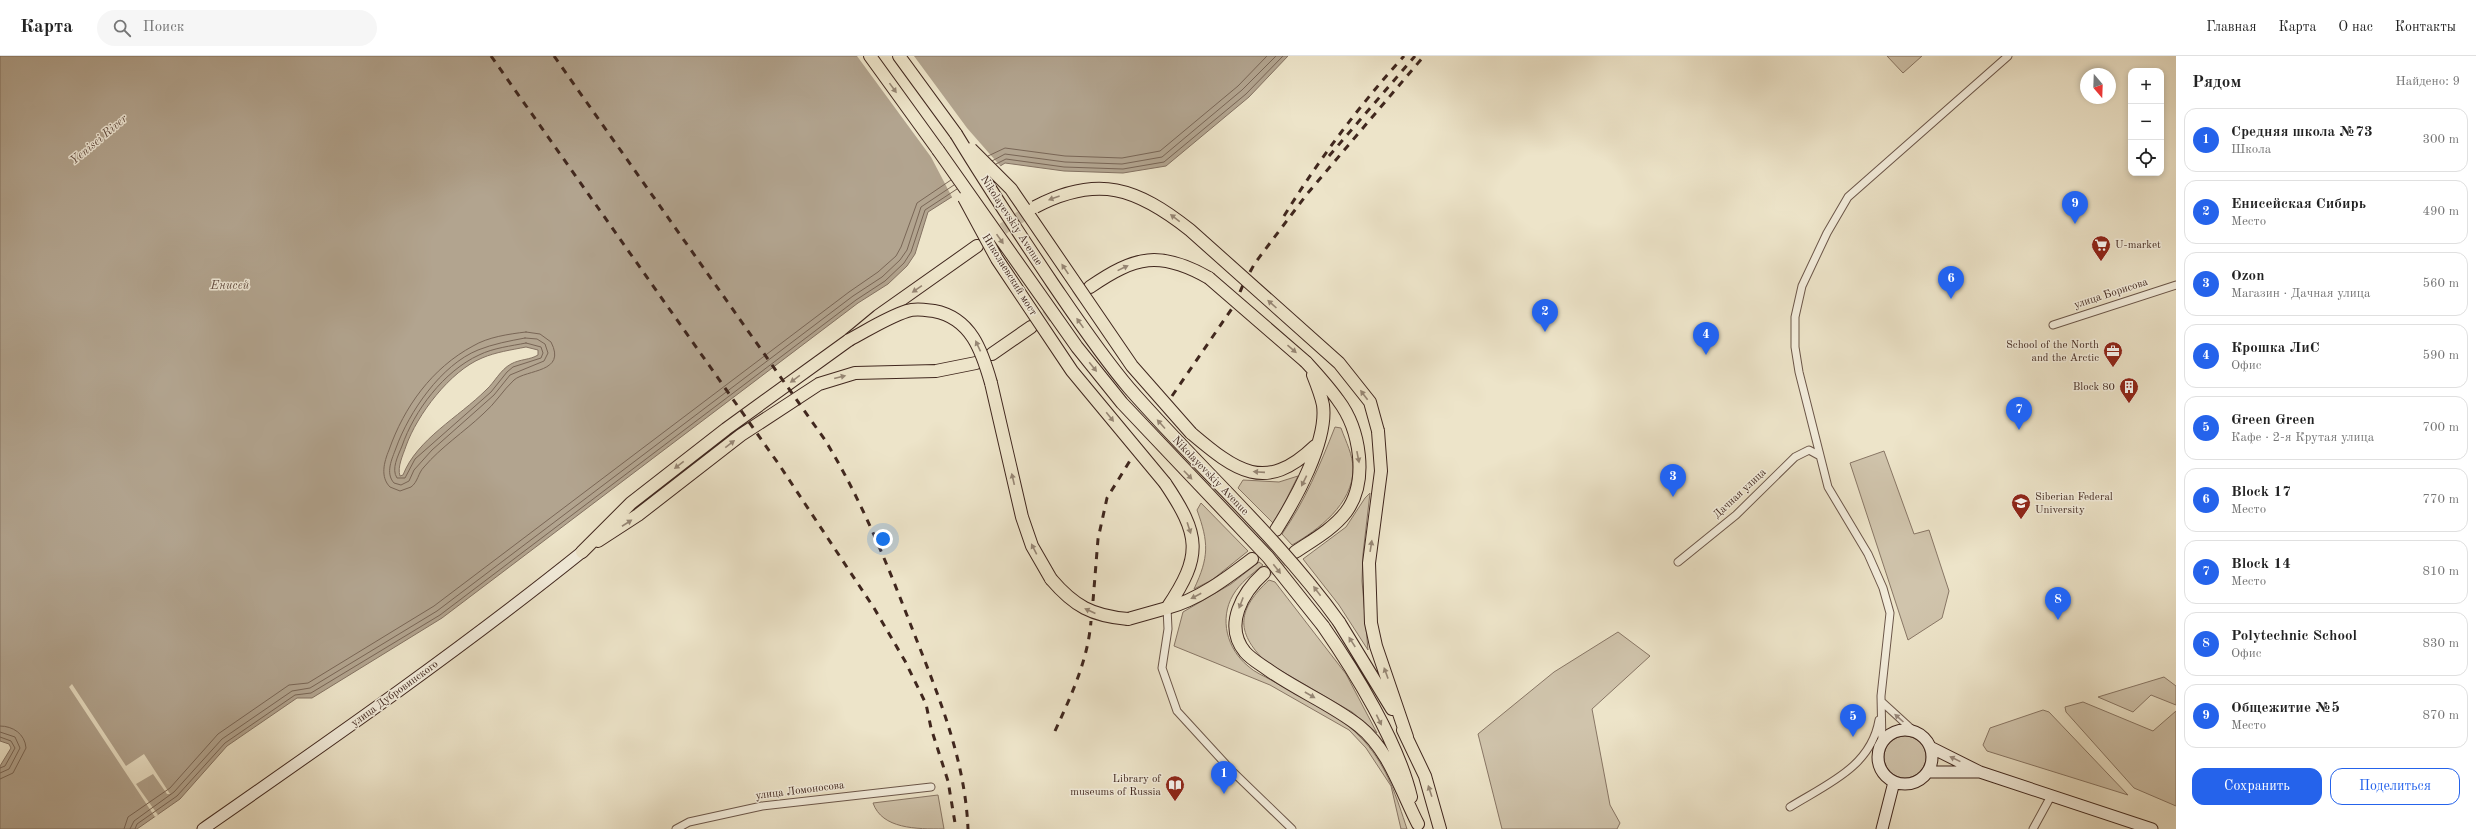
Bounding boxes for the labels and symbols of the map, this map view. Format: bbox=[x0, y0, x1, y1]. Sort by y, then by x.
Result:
north arrow bbox=[2080, 68, 2116, 104]
one-way arrow bbox=[889, 82, 897, 93]
water label: Yenisei River bbox=[68, 112, 130, 167]
street label: Nikolayevskiy Avenue bbox=[978, 174, 1044, 268]
pin: 9 bbox=[2062, 191, 2088, 224]
one-way arrow bbox=[1047, 195, 1059, 201]
one-way arrow bbox=[1169, 213, 1180, 222]
street label: Николаевский мост bbox=[979, 232, 1039, 318]
one-way arrow bbox=[996, 233, 1004, 244]
supermarket icon: U-market bbox=[2090, 234, 2112, 262]
place label: U-market bbox=[2115, 240, 2161, 251]
one-way arrow bbox=[1061, 264, 1069, 275]
one-way arrow bbox=[1117, 264, 1129, 271]
pin: 6 bbox=[1938, 266, 1964, 299]
street label: улица Борисова bbox=[2073, 277, 2150, 311]
water label: Енисей bbox=[210, 280, 250, 292]
one-way arrow bbox=[912, 285, 922, 293]
one-way arrow bbox=[1267, 299, 1278, 308]
pin: 2 bbox=[1532, 299, 1558, 332]
one-way arrow bbox=[1076, 318, 1084, 328]
pin: 4 bbox=[1693, 322, 1719, 355]
place label: School of the North and the Arctic bbox=[2006, 340, 2099, 364]
office icon: School of the North and the Arctic bbox=[2102, 340, 2124, 368]
one-way arrow bbox=[975, 341, 981, 352]
one-way arrow bbox=[1287, 344, 1296, 353]
one-way arrow bbox=[1089, 361, 1097, 372]
one-way arrow bbox=[834, 374, 846, 380]
one-way arrow bbox=[790, 375, 800, 383]
building icon: Block 80 bbox=[2118, 376, 2140, 404]
place label: Block 80 bbox=[2073, 382, 2115, 393]
one-way arrow bbox=[1361, 390, 1369, 400]
pin: 7 bbox=[2006, 397, 2032, 430]
one-way arrow bbox=[1105, 412, 1114, 423]
one-way arrow bbox=[1157, 419, 1166, 429]
street label: Nikolayevskiy Avenue bbox=[1170, 435, 1250, 517]
one-way arrow bbox=[724, 440, 735, 448]
one-way arrow bbox=[1356, 451, 1362, 463]
one-way arrow bbox=[674, 461, 685, 470]
pin: 3 bbox=[1660, 464, 1686, 497]
street label: Дачная улица bbox=[1712, 467, 1769, 521]
one-way arrow bbox=[1252, 469, 1265, 476]
one-way arrow bbox=[1183, 470, 1193, 480]
one-way arrow bbox=[1010, 472, 1016, 485]
one-way arrow bbox=[1301, 475, 1307, 487]
school or university icon: Siberian Federal University bbox=[2010, 492, 2032, 520]
place label: Siberian Federal University bbox=[2035, 492, 2113, 516]
one-way arrow bbox=[621, 519, 632, 527]
one-way arrow bbox=[1187, 522, 1193, 534]
your location bbox=[873, 529, 893, 549]
one-way arrow bbox=[1368, 539, 1374, 552]
one-way arrow bbox=[1031, 543, 1037, 555]
one-way arrow bbox=[1273, 564, 1282, 575]
one-way arrow bbox=[1312, 585, 1321, 596]
pin: 8 bbox=[2045, 587, 2071, 620]
one-way arrow bbox=[1190, 592, 1202, 599]
one-way arrow bbox=[1237, 597, 1243, 609]
one-way arrow bbox=[1085, 608, 1096, 614]
one-way arrow bbox=[1349, 636, 1356, 648]
street label: улица Дубровинского bbox=[350, 659, 440, 729]
one-way arrow bbox=[1383, 667, 1389, 679]
one-way arrow bbox=[1304, 692, 1316, 699]
pin: 5 bbox=[1840, 704, 1866, 737]
one-way arrow bbox=[1894, 713, 1905, 722]
one-way arrow bbox=[1376, 714, 1382, 725]
one-way arrow bbox=[1949, 756, 1960, 762]
pin: 1 bbox=[1211, 761, 1237, 794]
place label: Library of museums of Russia bbox=[1070, 774, 1162, 798]
library icon: Library of museums of Russia bbox=[1164, 774, 1186, 802]
street label: улица Ломоносова bbox=[755, 780, 846, 802]
one-way arrow bbox=[1426, 785, 1432, 797]

